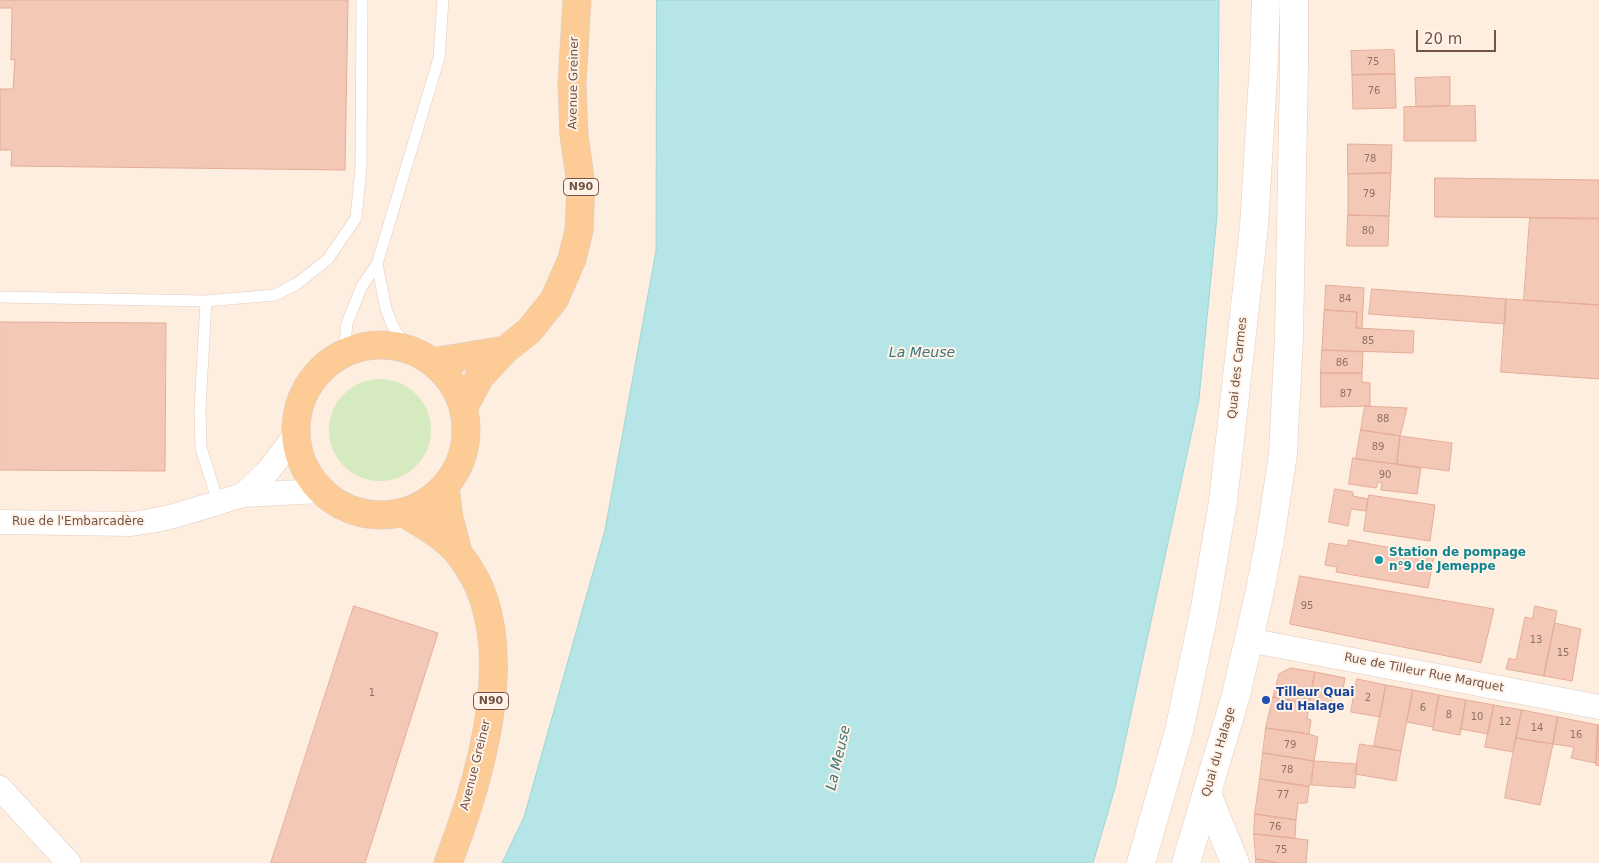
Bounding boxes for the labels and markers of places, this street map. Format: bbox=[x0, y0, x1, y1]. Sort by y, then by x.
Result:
place label: Station de pompage n°9 de Jemeppe bbox=[1389, 546, 1526, 574]
marker: Station de pompage n°9 de Jemeppe bbox=[1373, 554, 1385, 566]
place label: Tilleur Quai du Halage bbox=[1276, 686, 1354, 714]
marker: Tilleur Quai du Halage bbox=[1260, 694, 1272, 706]

